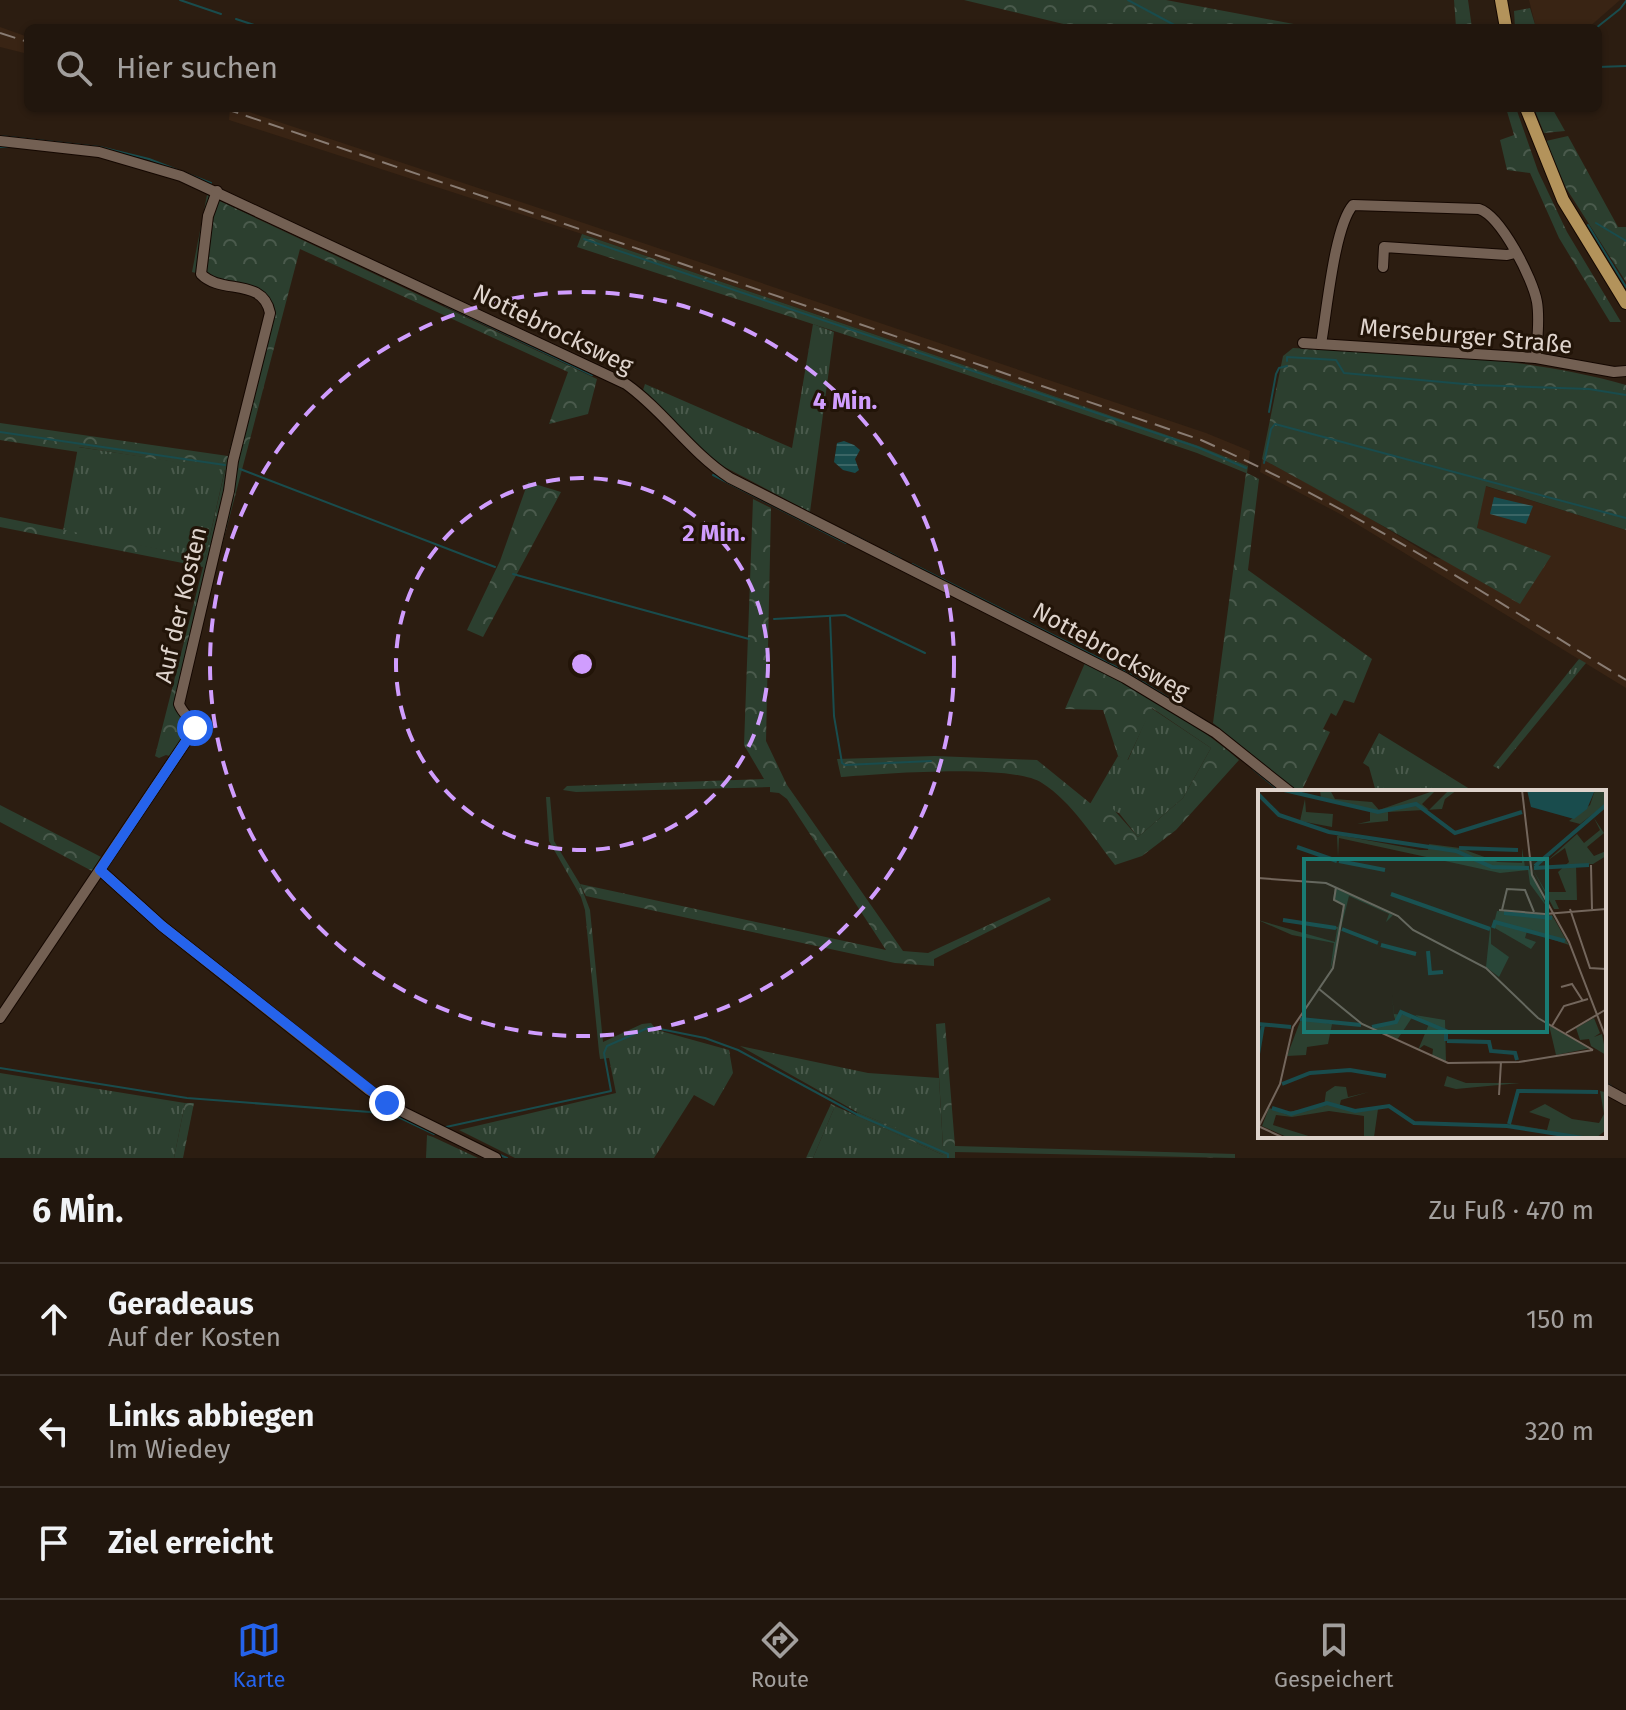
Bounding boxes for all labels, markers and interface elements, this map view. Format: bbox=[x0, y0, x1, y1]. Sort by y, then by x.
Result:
search box bbox=[24, 24, 1602, 112]
icon: search bbox=[52, 46, 96, 90]
text: Hier suchen bbox=[116, 50, 278, 86]
street label: Nottebrocksweg bbox=[468, 278, 638, 380]
street label: Merseburger Straße bbox=[1358, 313, 1574, 359]
text: 4 Min. bbox=[813, 387, 877, 415]
text: 2 Min. bbox=[682, 519, 746, 547]
street label: Auf der Kosten bbox=[149, 524, 213, 686]
street label: Nottebrocksweg bbox=[1028, 596, 1195, 706]
centre of rings bbox=[568, 650, 596, 678]
route start bbox=[177, 710, 213, 746]
inset map bbox=[1258, 790, 1606, 1138]
route end bbox=[369, 1085, 405, 1121]
text: 6 Min. bbox=[32, 1190, 123, 1231]
text: Zu Fuß · 470 m bbox=[1428, 1195, 1594, 1226]
text: Geradeaus bbox=[108, 1286, 254, 1322]
icon: ahead bbox=[32, 1297, 76, 1341]
text: 150 m bbox=[1526, 1304, 1594, 1335]
text: Auf der Kosten bbox=[108, 1322, 281, 1353]
text: Links abbiegen bbox=[108, 1398, 314, 1434]
icon: left bbox=[32, 1409, 76, 1453]
text: 320 m bbox=[1525, 1416, 1594, 1447]
text: Im Wiedey bbox=[108, 1434, 230, 1465]
icon: arrive bbox=[32, 1521, 76, 1565]
text: Ziel erreicht bbox=[108, 1525, 273, 1561]
tab: Karte bbox=[233, 1618, 285, 1693]
tab: Route bbox=[751, 1618, 809, 1693]
tab: Gespeichert bbox=[1274, 1618, 1393, 1693]

